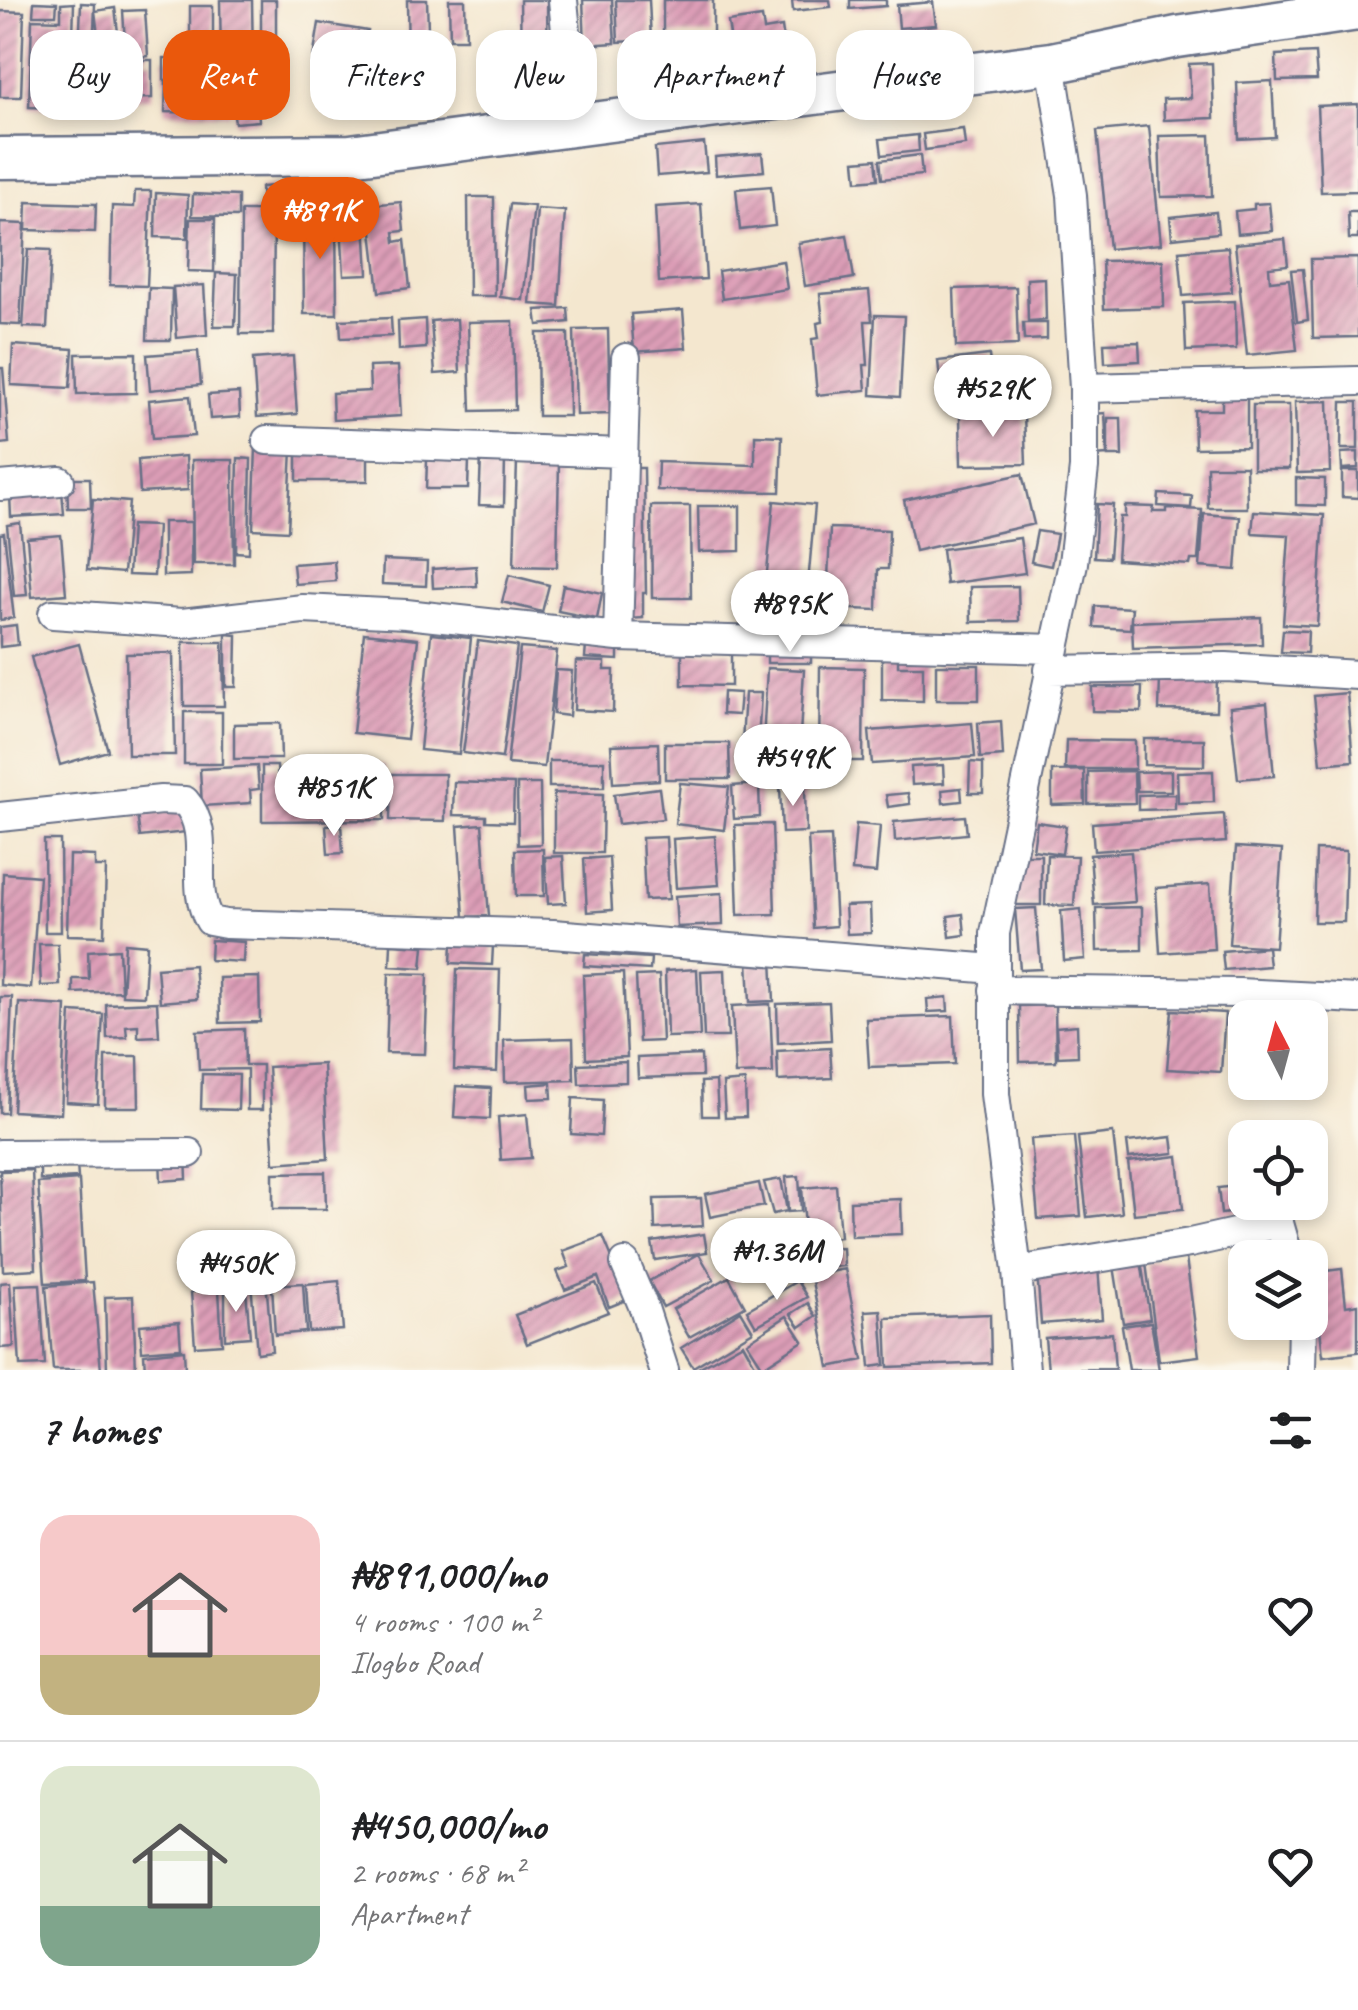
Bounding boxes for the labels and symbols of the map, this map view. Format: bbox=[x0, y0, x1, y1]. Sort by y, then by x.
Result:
pin: ₦891K bbox=[250, 177, 390, 262]
pin: ₦529K bbox=[923, 355, 1063, 440]
pin: ₦895K bbox=[720, 570, 860, 655]
pin: ₦549K bbox=[723, 724, 863, 809]
pin: ₦851K bbox=[264, 754, 404, 839]
north arrow bbox=[1228, 1000, 1328, 1100]
pin: ₦1.36M bbox=[696, 1218, 858, 1303]
pin: ₦450K bbox=[166, 1230, 306, 1315]

